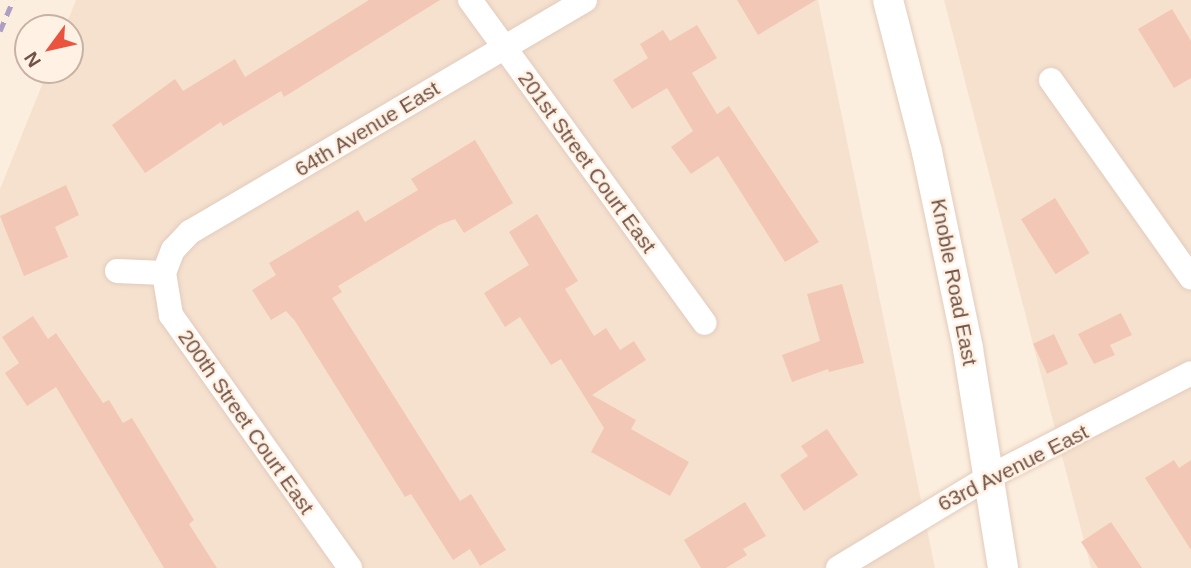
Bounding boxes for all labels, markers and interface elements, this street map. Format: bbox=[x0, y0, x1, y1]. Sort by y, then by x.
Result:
north arrow bbox=[14, 14, 84, 84]
text: N bbox=[20, 48, 45, 71]
street label: 201st Street Court East bbox=[513, 66, 661, 258]
street label: 64th Avenue East bbox=[290, 76, 444, 182]
street label: Knoble Road East bbox=[925, 197, 983, 367]
street label: 200th Street Court East bbox=[173, 325, 319, 519]
street label: 63rd Avenue East bbox=[933, 419, 1093, 517]

